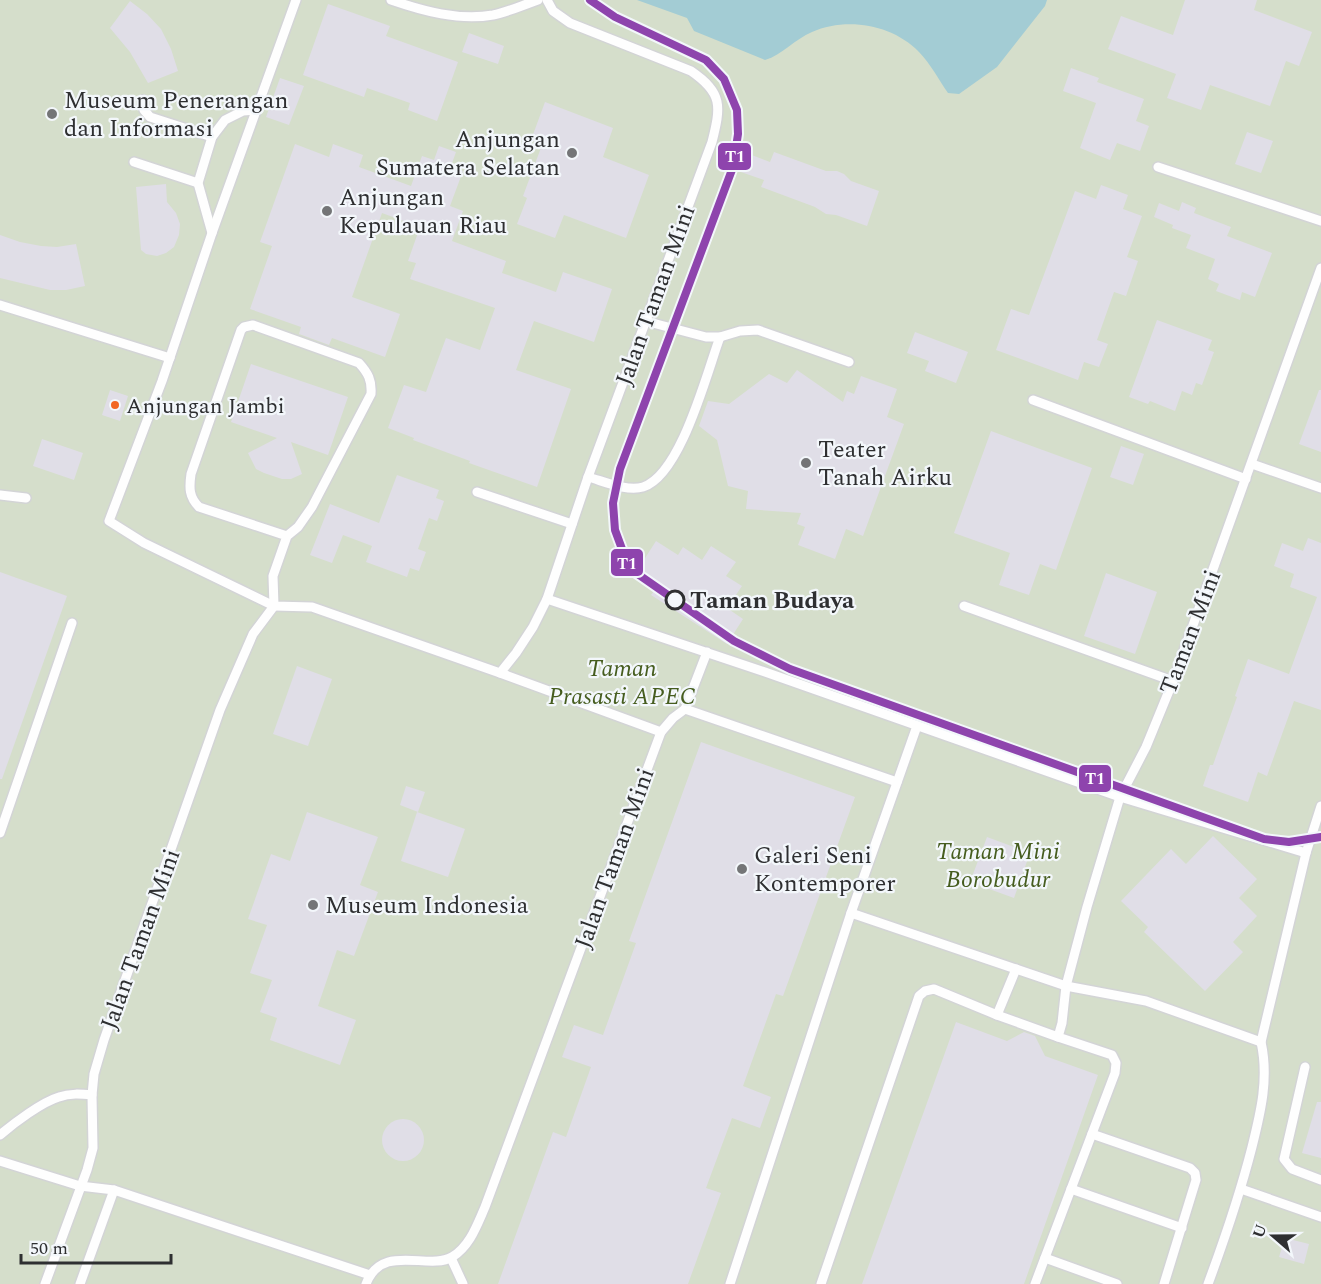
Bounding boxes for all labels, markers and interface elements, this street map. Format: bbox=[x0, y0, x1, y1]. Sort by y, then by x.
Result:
place label: Museum Penerangan dan Informasi bbox=[64, 83, 289, 147]
marker: Museum Penerangan dan Informasi bbox=[45, 107, 59, 121]
place label: Anjungan Sumatera Selatan bbox=[376, 122, 560, 186]
line badge: T1 bbox=[717, 142, 752, 171]
text: T1 bbox=[725, 145, 745, 169]
marker: Anjungan Sumatera Selatan bbox=[565, 146, 579, 160]
place label: Anjungan Kepulauan Riau bbox=[339, 180, 507, 244]
street label: Jalan Taman Mini bbox=[607, 200, 705, 391]
marker: Anjungan Kepulauan Riau bbox=[320, 204, 334, 218]
place label: Anjungan Jambi bbox=[126, 390, 285, 423]
marker: Anjungan Jambi bbox=[109, 399, 121, 411]
place label: Teater Tanah Airku bbox=[818, 432, 952, 496]
marker: Teater Tanah Airku bbox=[799, 456, 813, 470]
line badge: T1 bbox=[610, 548, 644, 577]
text: T1 bbox=[617, 552, 637, 576]
street label: Taman Mini bbox=[1151, 565, 1231, 700]
place label: Taman Budaya bbox=[690, 583, 855, 619]
marker: Taman Budaya bbox=[665, 590, 685, 610]
park label: Taman Prasasti APEC bbox=[548, 651, 696, 715]
street label: Jalan Taman Mini bbox=[566, 763, 664, 954]
line badge: T1 bbox=[1078, 764, 1112, 793]
text: T1 bbox=[1085, 767, 1105, 791]
park label: Taman Mini Borobudur bbox=[936, 834, 1060, 898]
place label: Galeri Seni Kontemporer bbox=[754, 838, 896, 902]
street label: Jalan Taman Mini bbox=[92, 844, 190, 1035]
marker: Galeri Seni Kontemporer bbox=[735, 862, 749, 876]
place label: Museum Indonesia bbox=[325, 888, 529, 924]
marker: Museum Indonesia bbox=[306, 898, 320, 912]
north arrow bbox=[1243, 1206, 1303, 1266]
text: U bbox=[1246, 1221, 1273, 1242]
scale bar bbox=[21, 1227, 171, 1265]
text: 50 m bbox=[30, 1235, 68, 1262]

